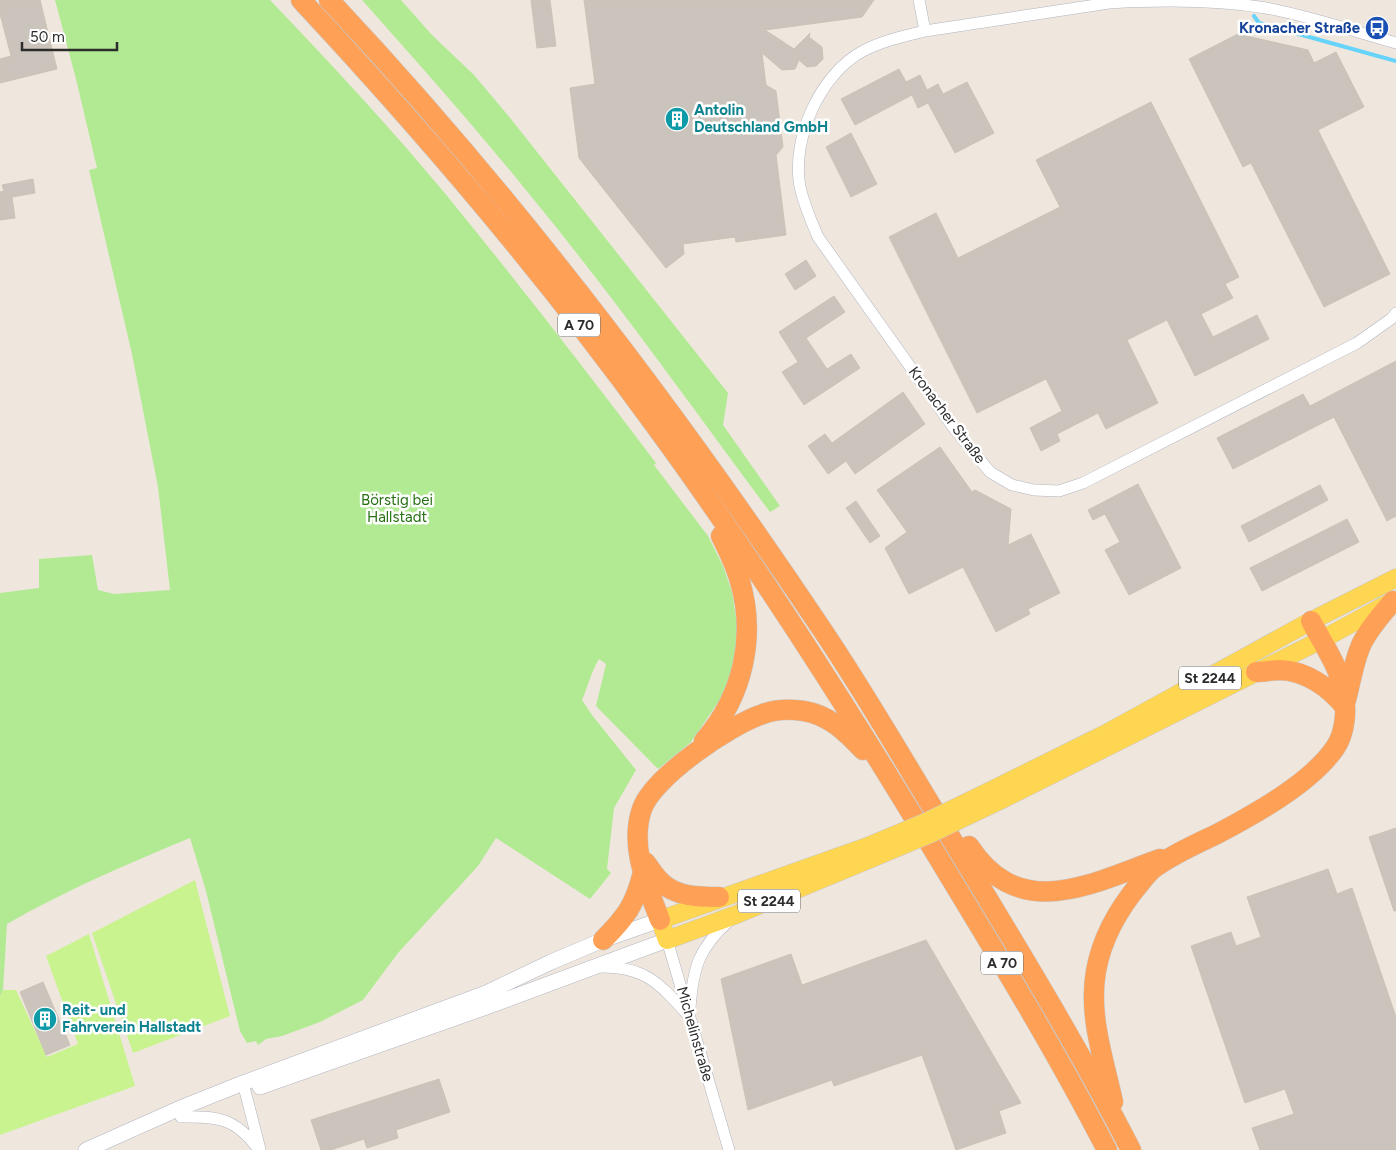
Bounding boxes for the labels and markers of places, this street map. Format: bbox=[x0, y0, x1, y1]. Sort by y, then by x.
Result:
bus stop icon: Kronacher Straße bbox=[1364, 15, 1390, 41]
place label: Kronacher Straße bbox=[1239, 19, 1361, 37]
place label: Antolin Deutschland GmbH bbox=[694, 101, 828, 136]
building icon: Antolin Deutschland GmbH bbox=[664, 106, 690, 132]
place label: Reit- und Fahrverein Hallstadt bbox=[62, 1001, 201, 1036]
building icon: Reit- und Fahrverein Hallstadt bbox=[32, 1006, 58, 1032]

